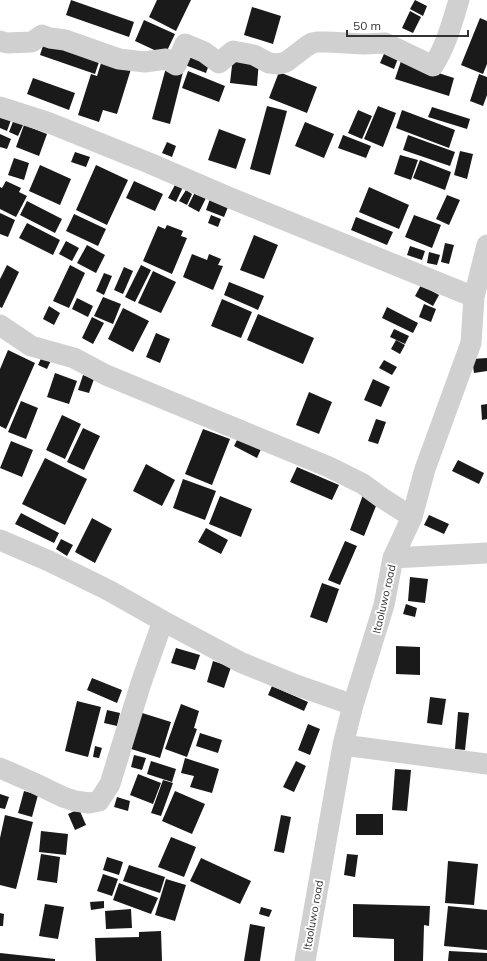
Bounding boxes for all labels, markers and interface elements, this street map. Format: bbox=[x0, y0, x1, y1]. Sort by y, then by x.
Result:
scale bar bbox=[347, 12, 468, 38]
text: 50 m bbox=[353, 18, 381, 33]
street label: Itaoluwo road bbox=[369, 563, 399, 635]
street label: Itaoluwo road bbox=[300, 879, 326, 951]

